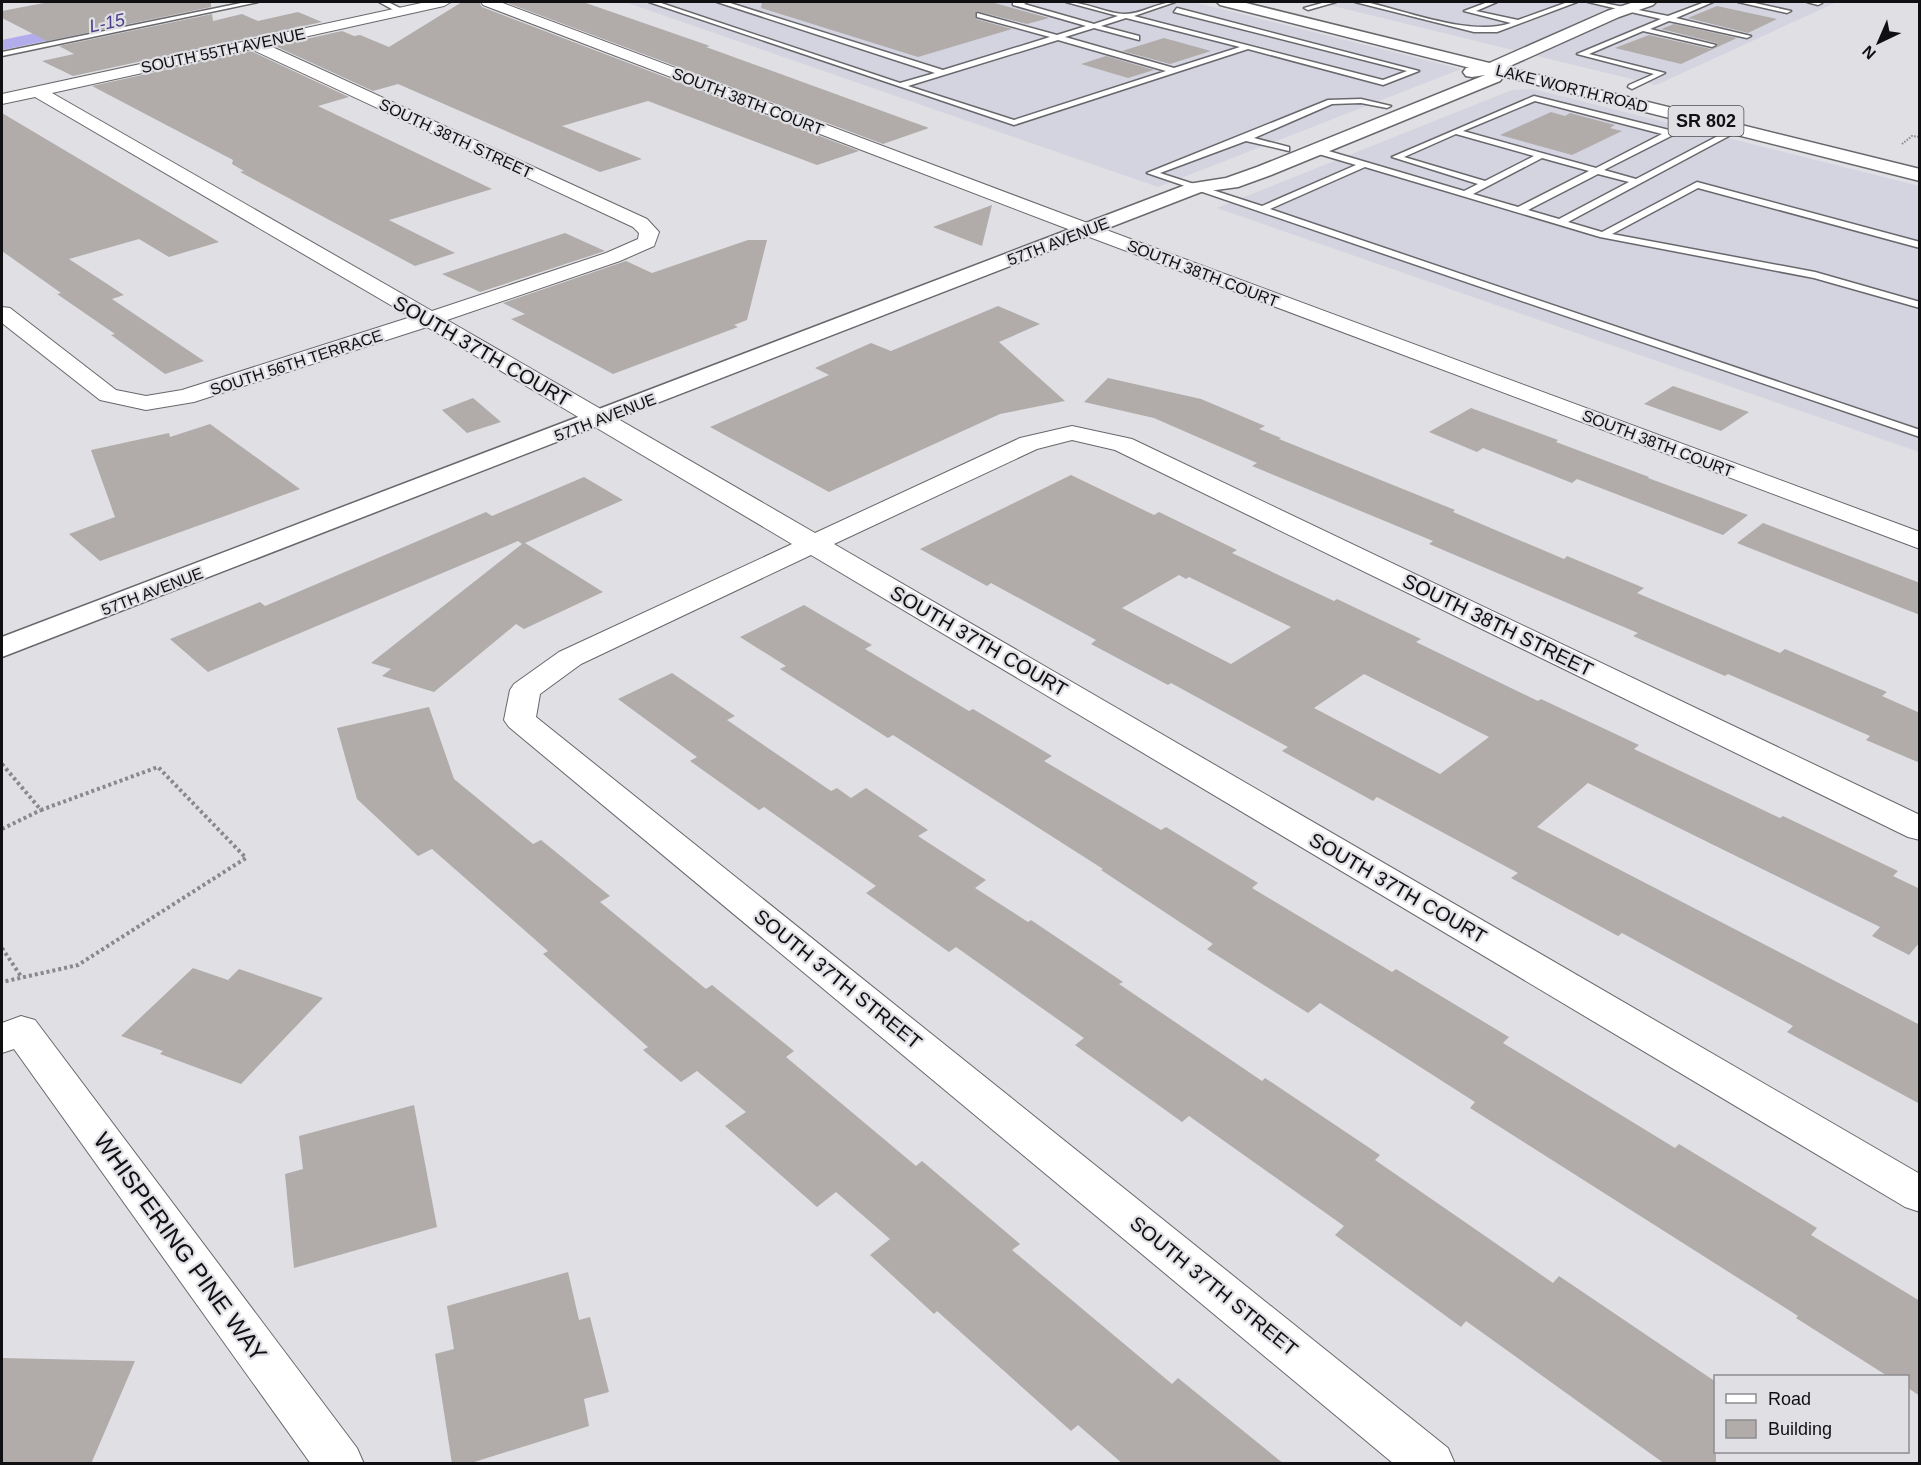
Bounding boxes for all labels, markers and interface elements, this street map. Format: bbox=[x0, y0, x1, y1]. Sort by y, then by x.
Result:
water label: L-15 bbox=[87, 9, 128, 37]
north arrow bbox=[1849, 12, 1909, 72]
street label: SOUTH 55TH AVENUE bbox=[139, 25, 307, 76]
text: N bbox=[1859, 42, 1879, 63]
street label: LAKE WORTH ROAD bbox=[1494, 61, 1650, 116]
street label: SOUTH 38TH COURT bbox=[670, 65, 826, 138]
street label: SOUTH 38TH STREET bbox=[376, 95, 535, 182]
road number: SR 802 bbox=[1668, 106, 1744, 136]
street label: 57TH AVENUE bbox=[1005, 214, 1111, 269]
street label: SOUTH 38TH COURT bbox=[1125, 237, 1281, 310]
street label: SOUTH 37TH COURT bbox=[390, 291, 574, 411]
street label: SOUTH 56TH TERRACE bbox=[208, 327, 384, 398]
street label: 57TH AVENUE bbox=[552, 390, 658, 445]
street label: SOUTH 38TH COURT bbox=[1580, 407, 1736, 480]
street label: 57TH AVENUE bbox=[99, 564, 205, 619]
street label: SOUTH 38TH STREET bbox=[1399, 569, 1597, 681]
street label: SOUTH 37TH COURT bbox=[887, 581, 1071, 701]
street label: SOUTH 37TH COURT bbox=[1306, 828, 1490, 948]
street label: SOUTH 37TH STREET bbox=[750, 905, 926, 1053]
street label: WHISPERING PINE WAY bbox=[88, 1127, 272, 1366]
street label: SOUTH 37TH STREET bbox=[1126, 1212, 1302, 1360]
legend bbox=[1714, 1375, 1909, 1453]
text: Road bbox=[1768, 1389, 1811, 1409]
text: Building bbox=[1768, 1419, 1832, 1439]

